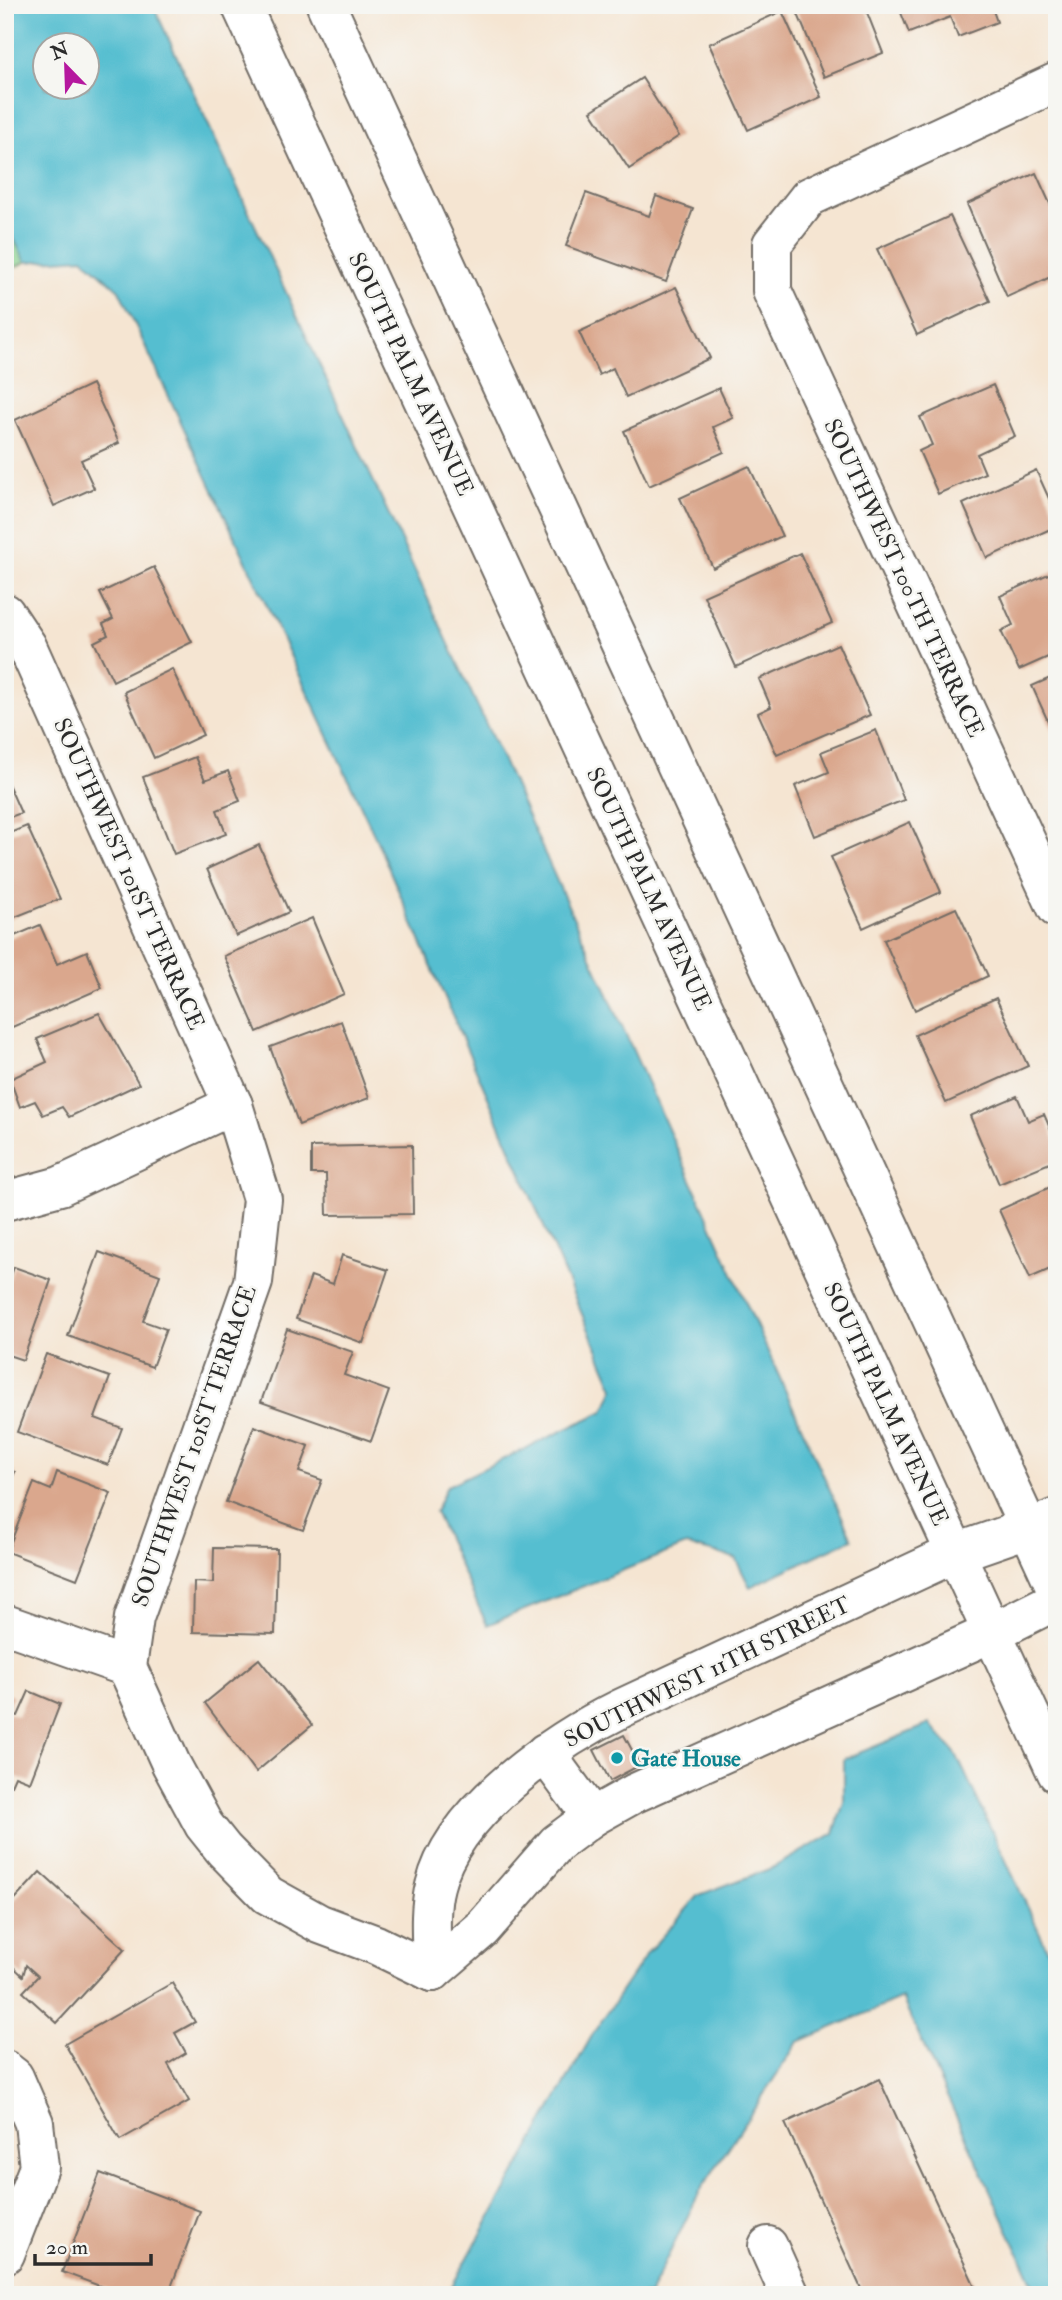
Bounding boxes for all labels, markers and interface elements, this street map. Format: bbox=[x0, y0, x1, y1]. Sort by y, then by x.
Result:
north arrow bbox=[32, 32, 102, 102]
text: N bbox=[46, 37, 73, 66]
street label: SOUTH PALM AVENUE bbox=[342, 248, 480, 500]
street label: SOUTHWEST 100TH TERRACE bbox=[817, 414, 991, 742]
street label: SOUTHWEST 101ST TERRACE bbox=[47, 714, 211, 1034]
street label: SOUTH PALM AVENUE bbox=[580, 763, 718, 1015]
street label: SOUTH PALM AVENUE bbox=[817, 1278, 955, 1530]
street label: SOUTHWEST 101ST TERRACE bbox=[125, 1281, 263, 1611]
street label: SOUTHWEST 11TH STREET bbox=[559, 1590, 855, 1754]
place label: Gate House bbox=[631, 1744, 741, 1773]
marker: Gate House bbox=[609, 1750, 625, 1766]
scale bar bbox=[35, 2223, 150, 2267]
text: 20 m bbox=[46, 2234, 88, 2261]

